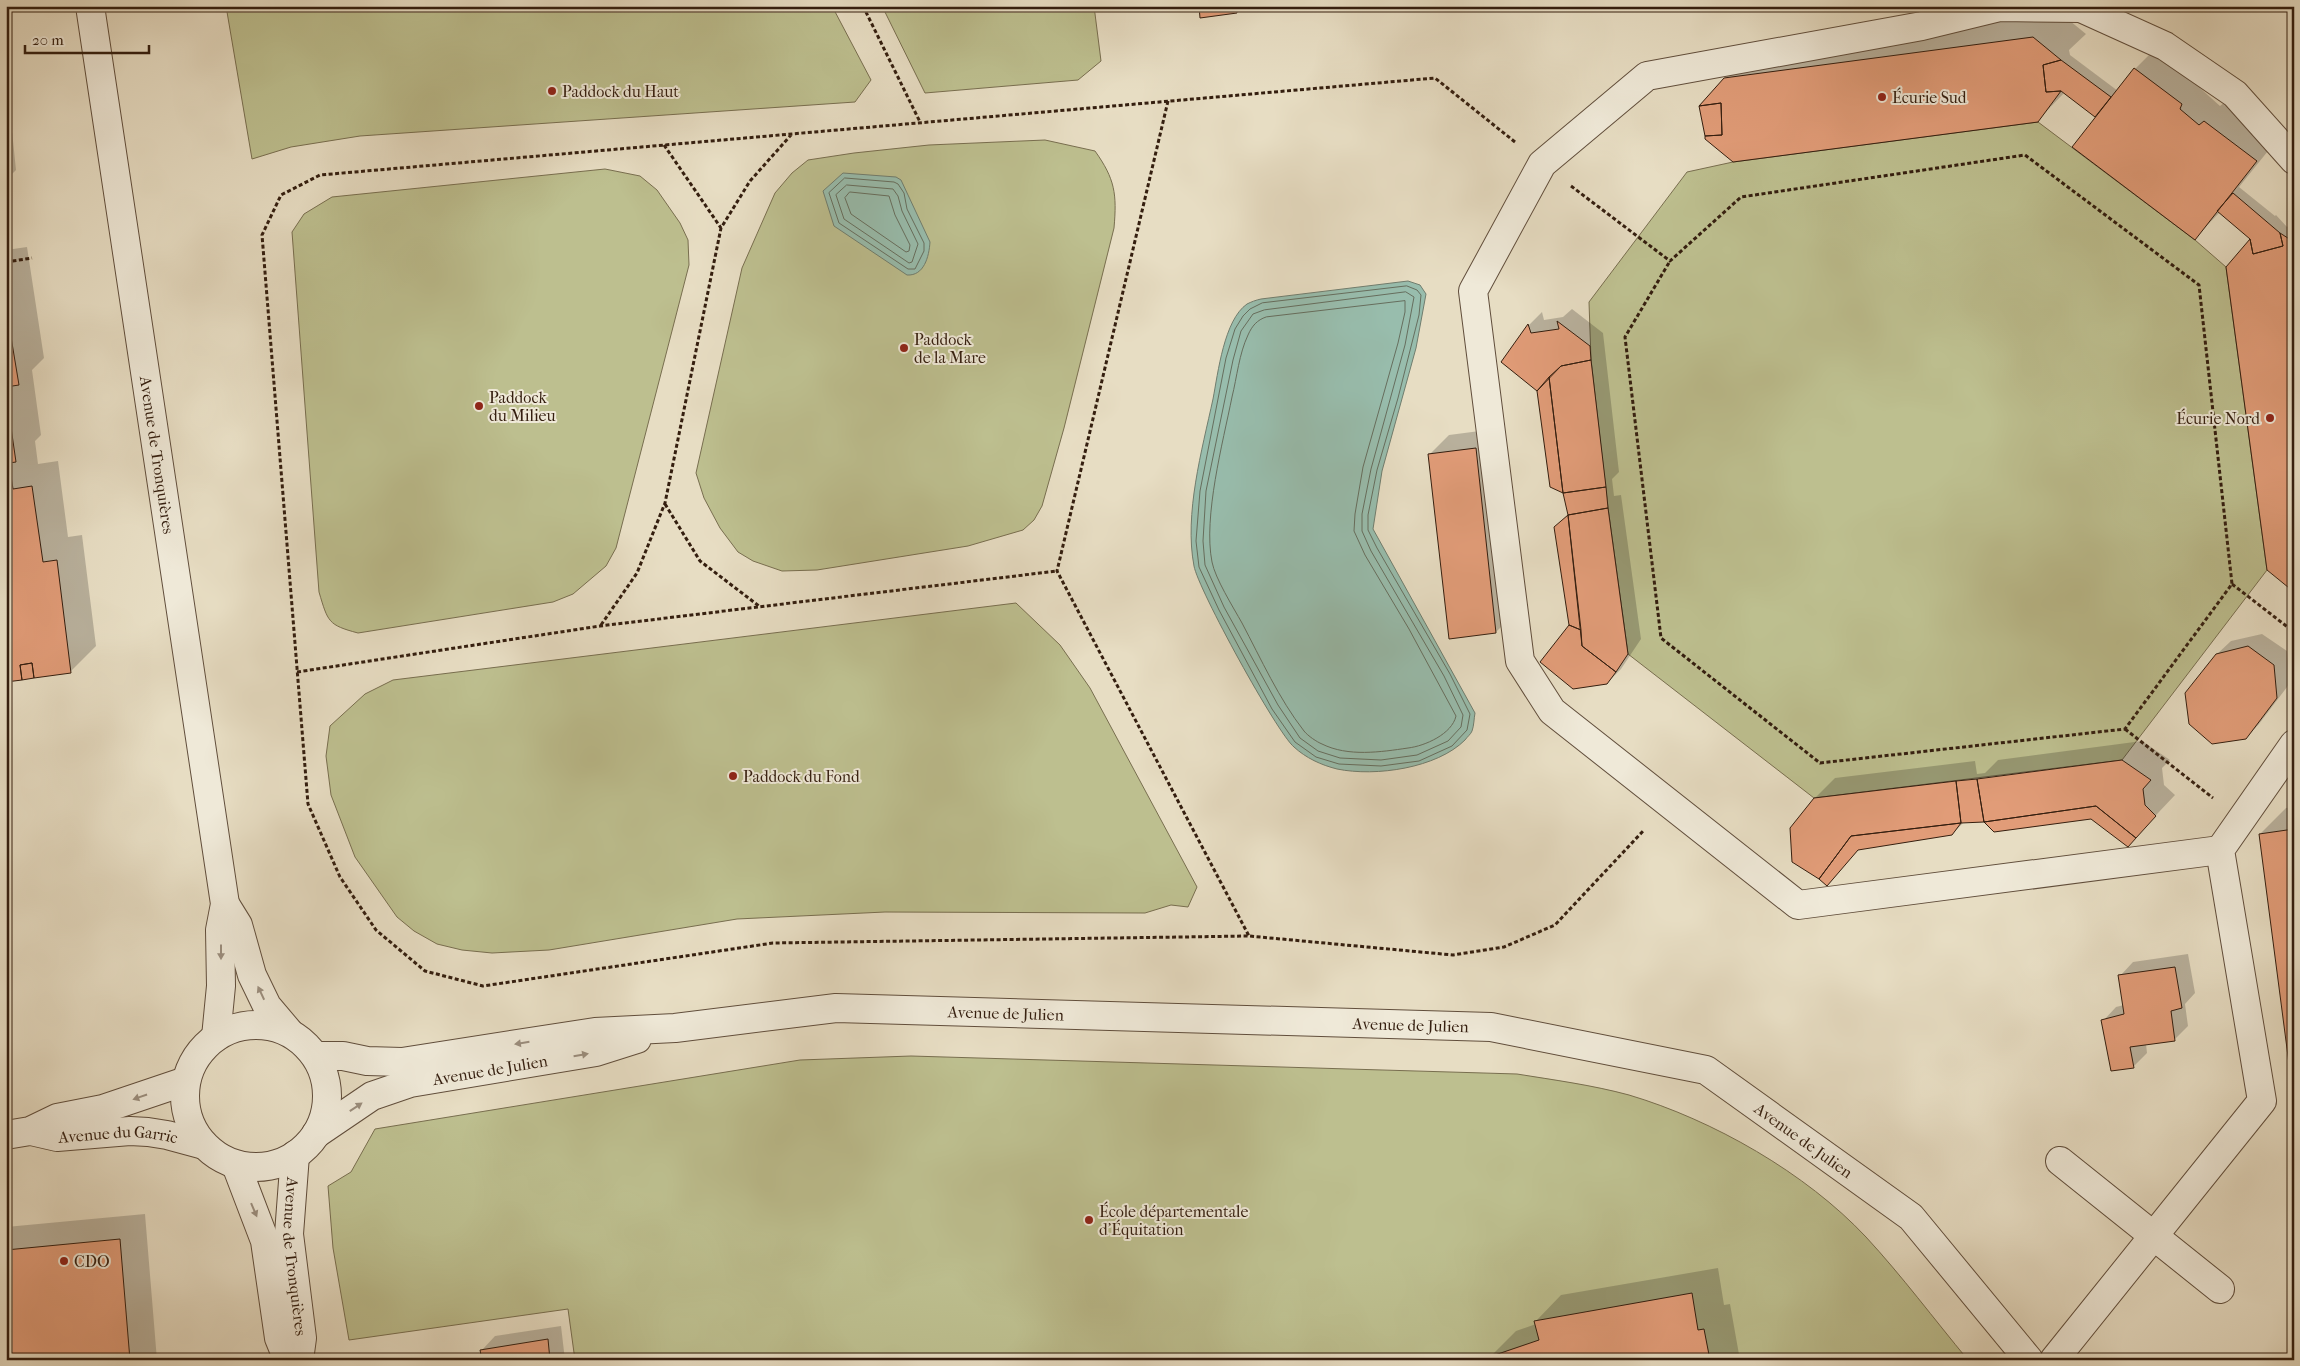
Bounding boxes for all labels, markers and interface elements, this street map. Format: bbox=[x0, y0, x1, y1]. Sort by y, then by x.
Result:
scale bar bbox=[25, 22, 149, 54]
text: 20 m bbox=[32, 31, 64, 49]
place label: Paddock du Haut bbox=[562, 82, 679, 101]
marker: Paddock du Haut bbox=[546, 85, 558, 97]
place label: Écurie Sud bbox=[1892, 87, 1967, 107]
marker: Écurie Sud bbox=[1876, 91, 1888, 103]
place label: Paddock de la Mare bbox=[914, 330, 986, 367]
marker: Paddock de la Mare bbox=[898, 342, 910, 354]
street label: Avenue de Tronquières bbox=[136, 374, 179, 535]
place label: Paddock du Milieu bbox=[489, 388, 555, 425]
marker: Paddock du Milieu bbox=[473, 400, 485, 412]
place label: Écurie Nord bbox=[2176, 408, 2260, 428]
marker: Écurie Nord bbox=[2264, 412, 2276, 424]
place label: Paddock du Fond bbox=[743, 767, 860, 786]
marker: Paddock du Fond bbox=[727, 770, 739, 782]
one-way arrow bbox=[217, 945, 225, 961]
one-way arrow bbox=[256, 986, 264, 1000]
street label: Avenue de Julien bbox=[946, 1002, 1065, 1024]
street label: Avenue de Julien bbox=[1351, 1013, 1470, 1036]
one-way arrow bbox=[513, 1039, 529, 1047]
street label: Avenue de Julien bbox=[430, 1051, 550, 1089]
one-way arrow bbox=[573, 1051, 589, 1059]
one-way arrow bbox=[132, 1094, 147, 1101]
street label: Avenue de Julien bbox=[1750, 1098, 1857, 1182]
one-way arrow bbox=[349, 1102, 363, 1112]
street label: Avenue du Garric bbox=[56, 1121, 180, 1147]
street label: Avenue de Tronquières bbox=[279, 1176, 311, 1337]
place label: École départementale d'Équitation bbox=[1099, 1201, 1248, 1239]
one-way arrow bbox=[250, 1203, 258, 1217]
marker: École départementale d'Équitation bbox=[1083, 1214, 1095, 1226]
place label: CDO bbox=[74, 1252, 110, 1271]
marker: CDO bbox=[58, 1255, 70, 1267]

